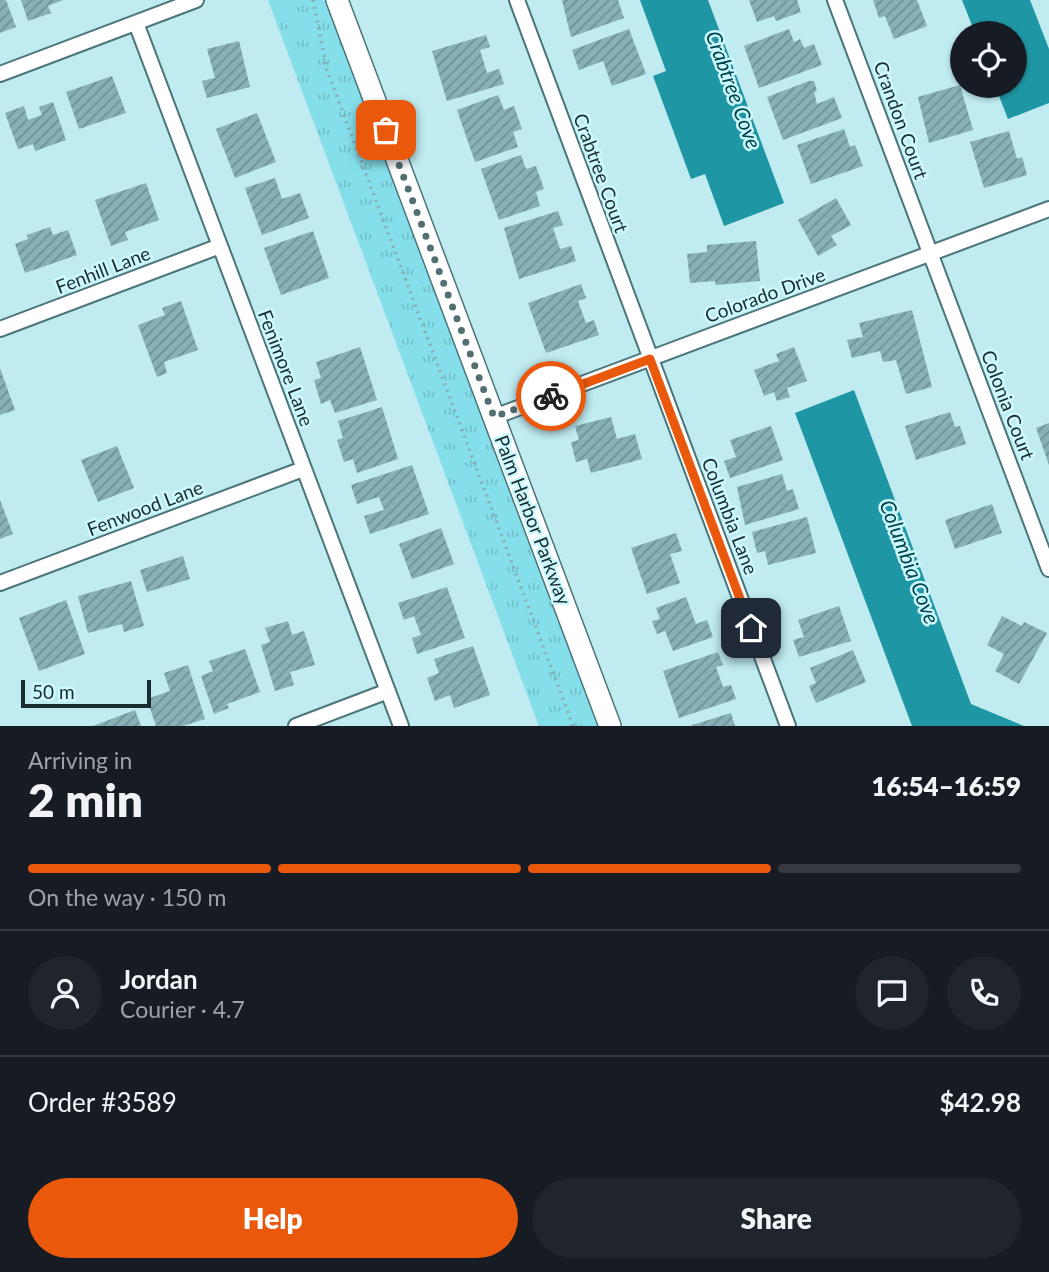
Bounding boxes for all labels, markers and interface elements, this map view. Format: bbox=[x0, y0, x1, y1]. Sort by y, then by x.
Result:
map controls bbox=[950, 21, 1027, 98]
button: locate bbox=[950, 21, 1027, 98]
water label: Crabtree Cove bbox=[701, 27, 767, 152]
street label: Crandon Court bbox=[869, 58, 934, 182]
pin bbox=[356, 100, 416, 160]
street label: Crabtree Court bbox=[569, 110, 634, 236]
icon: bag bbox=[367, 111, 405, 149]
street label: Fenhill Lane bbox=[52, 241, 153, 298]
street label: Colorado Drive bbox=[702, 262, 828, 327]
street label: Fenimore Lane bbox=[254, 306, 319, 429]
street label: Colonia Court bbox=[977, 347, 1040, 463]
courier bbox=[516, 361, 586, 431]
icon: bike bbox=[532, 377, 570, 415]
street label: Palm Harbor Parkway bbox=[491, 432, 576, 608]
street label: Columbia Lane bbox=[698, 454, 763, 578]
street label: Fenwood Lane bbox=[84, 475, 206, 540]
water label: Columbia Cove bbox=[875, 496, 946, 627]
pin bbox=[721, 598, 781, 658]
icon: home bbox=[732, 609, 770, 647]
scale bar bbox=[21, 677, 150, 709]
text: 50 m bbox=[32, 680, 75, 703]
text: Arriving in bbox=[28, 746, 132, 774]
text: 16:54–16:59 bbox=[871, 770, 1021, 802]
text: 2 min bbox=[28, 772, 143, 827]
text: On the way · 150 m bbox=[28, 883, 227, 911]
button: person bbox=[28, 956, 102, 1030]
button: chat bbox=[855, 956, 929, 1030]
button: phone bbox=[947, 956, 1021, 1030]
text: Jordan bbox=[120, 963, 198, 995]
text: Courier · 4.7 bbox=[120, 995, 245, 1023]
text: Order #3589 bbox=[28, 1086, 177, 1118]
text: $42.98 bbox=[939, 1086, 1021, 1118]
button: Help bbox=[28, 1178, 518, 1258]
button: Share bbox=[532, 1178, 1021, 1258]

